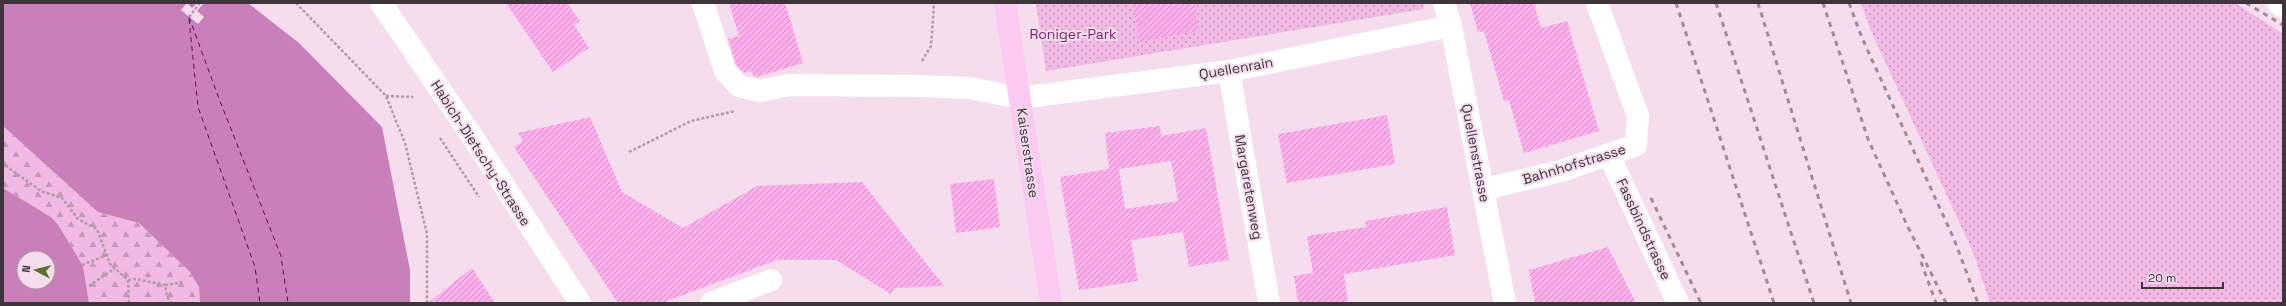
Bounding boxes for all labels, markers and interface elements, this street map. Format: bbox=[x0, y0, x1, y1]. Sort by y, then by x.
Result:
park label: Roniger-Park bbox=[1029, 25, 1117, 43]
street label: Quellenrain bbox=[1197, 53, 1275, 83]
street label: Habich-Dietschy-Strasse bbox=[427, 77, 535, 229]
street label: Quellenstrasse bbox=[1458, 102, 1494, 204]
street label: Kaiserstrasse bbox=[1013, 107, 1043, 199]
street label: Margaretenweg bbox=[1231, 133, 1267, 241]
street label: Bahnhofstrasse bbox=[1520, 140, 1628, 188]
street label: Fassbindstrasse bbox=[1613, 175, 1675, 283]
north arrow bbox=[16, 250, 56, 290]
text: N bbox=[19, 264, 33, 273]
scale bar bbox=[2142, 264, 2223, 290]
text: 20 m bbox=[2148, 270, 2176, 286]

